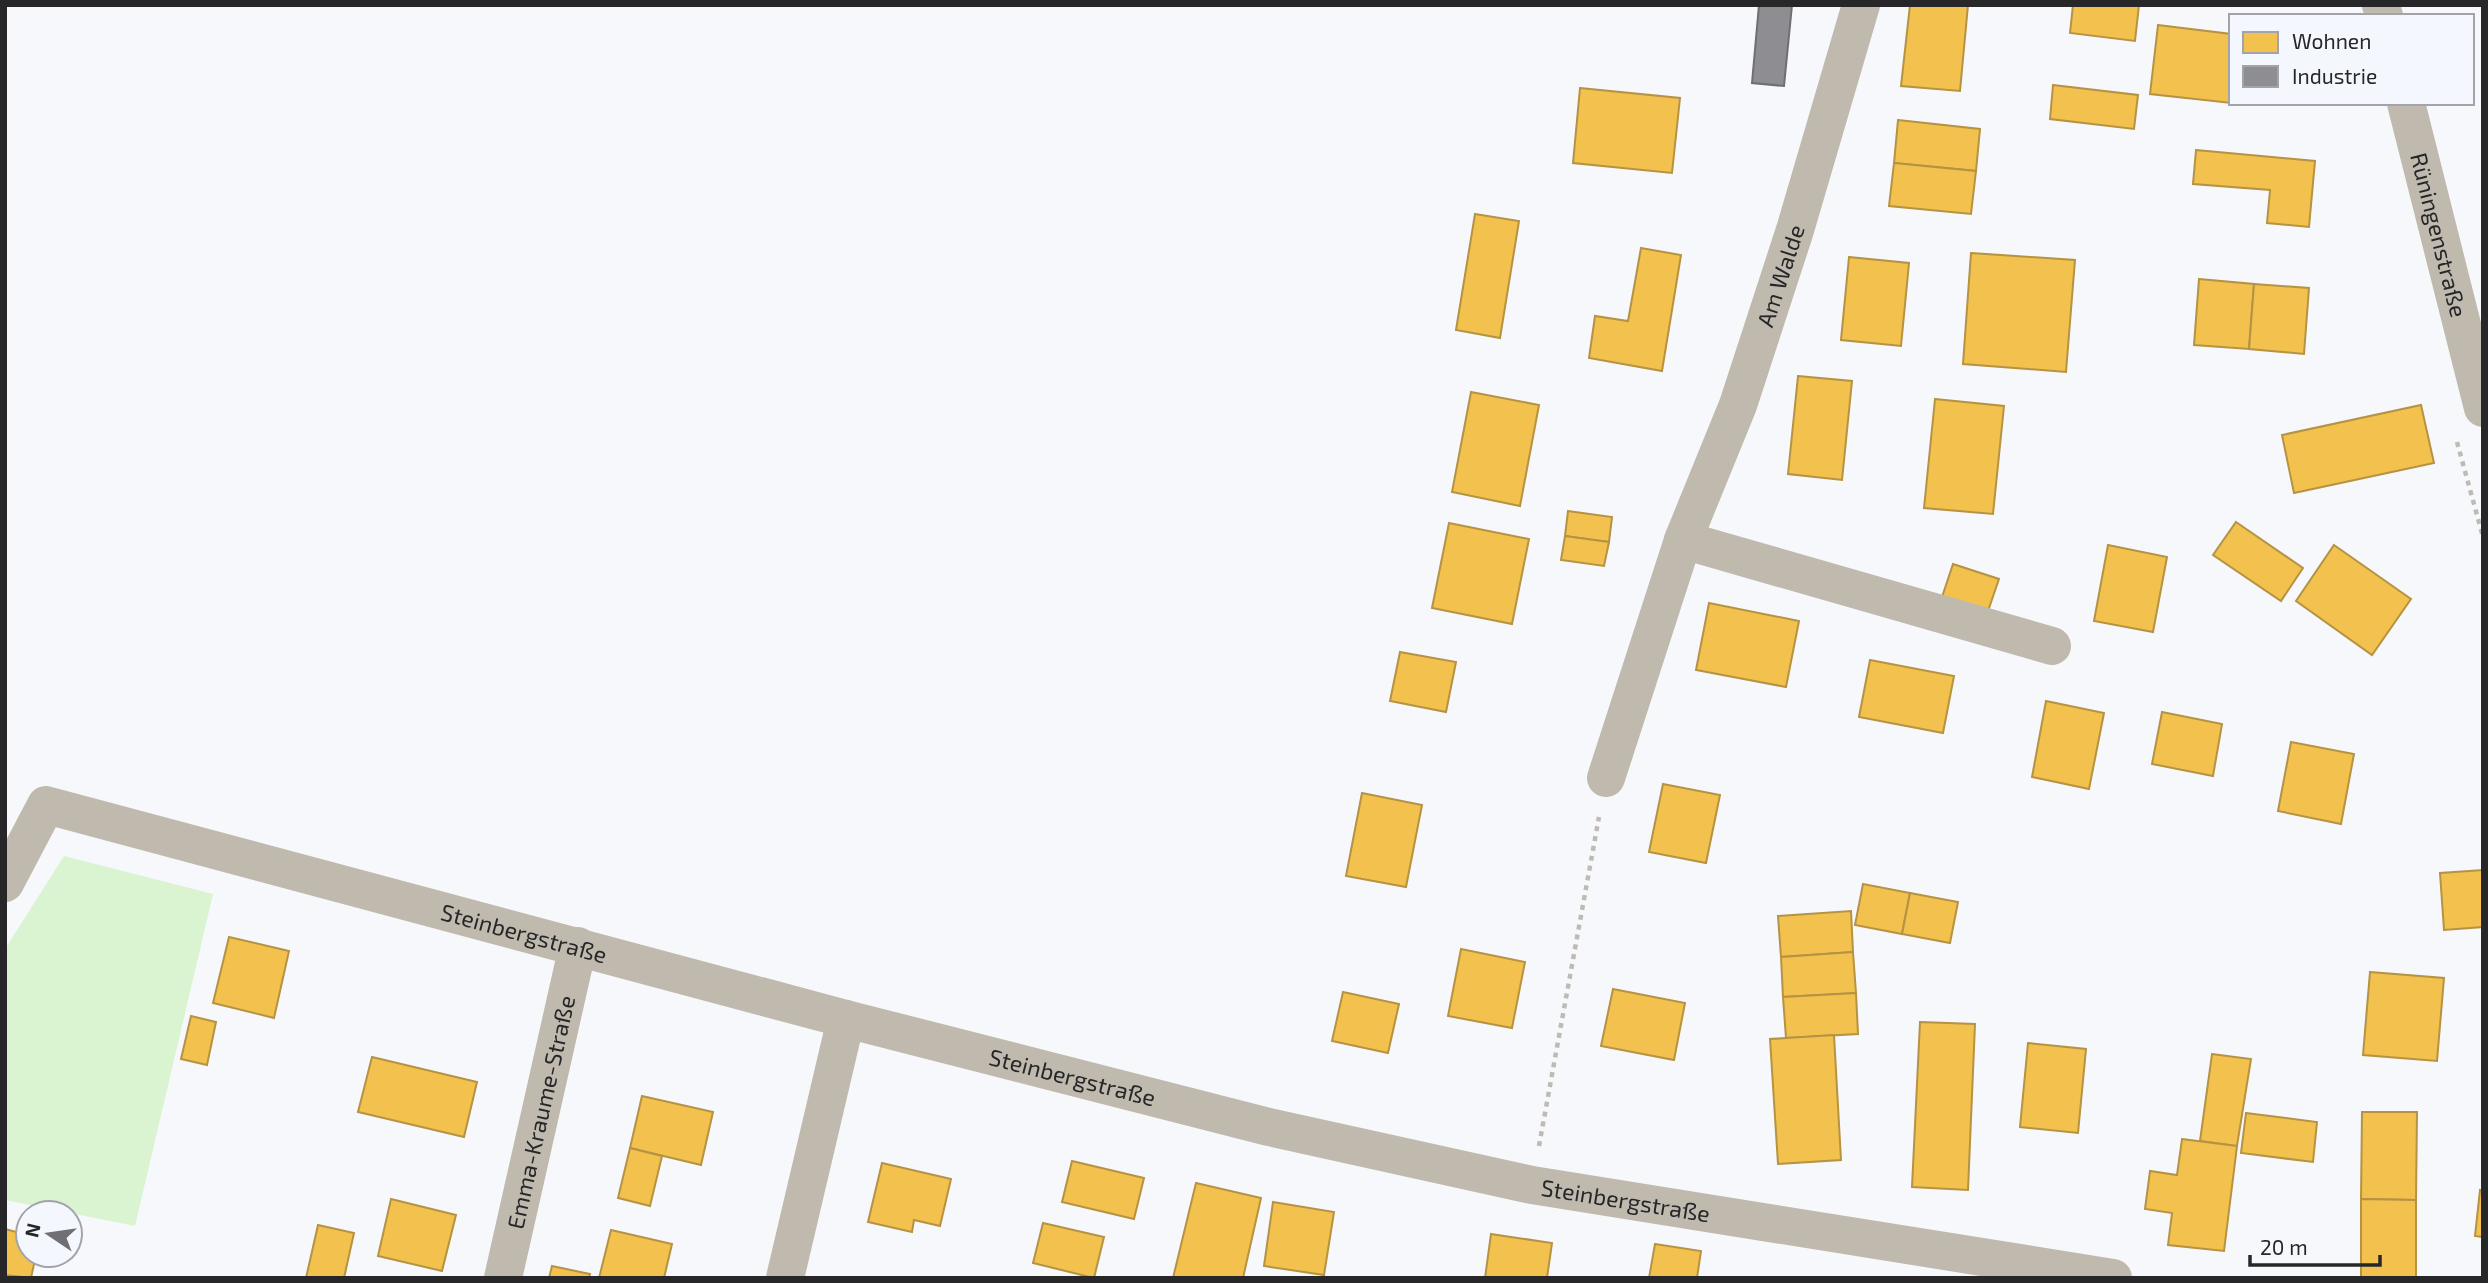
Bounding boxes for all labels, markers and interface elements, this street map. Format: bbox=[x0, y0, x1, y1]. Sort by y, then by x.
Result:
legend bbox=[2229, 14, 2474, 105]
text: Wohnen bbox=[2292, 28, 2371, 53]
text: Industrie bbox=[2292, 63, 2377, 88]
street label: Rüningenstraße bbox=[2405, 150, 2473, 320]
street label: Am Walde bbox=[1750, 221, 1810, 330]
street label: Steinbergstraße bbox=[438, 897, 610, 968]
street label: Emma-Kraume-Straße bbox=[501, 993, 580, 1232]
street label: Steinbergstraße bbox=[986, 1042, 1159, 1112]
street label: Steinbergstraße bbox=[1539, 1173, 1712, 1227]
north arrow bbox=[14, 1199, 84, 1269]
text: N bbox=[19, 1221, 45, 1239]
scale bar bbox=[2250, 1224, 2380, 1268]
text: 20 m bbox=[2260, 1234, 2308, 1259]

